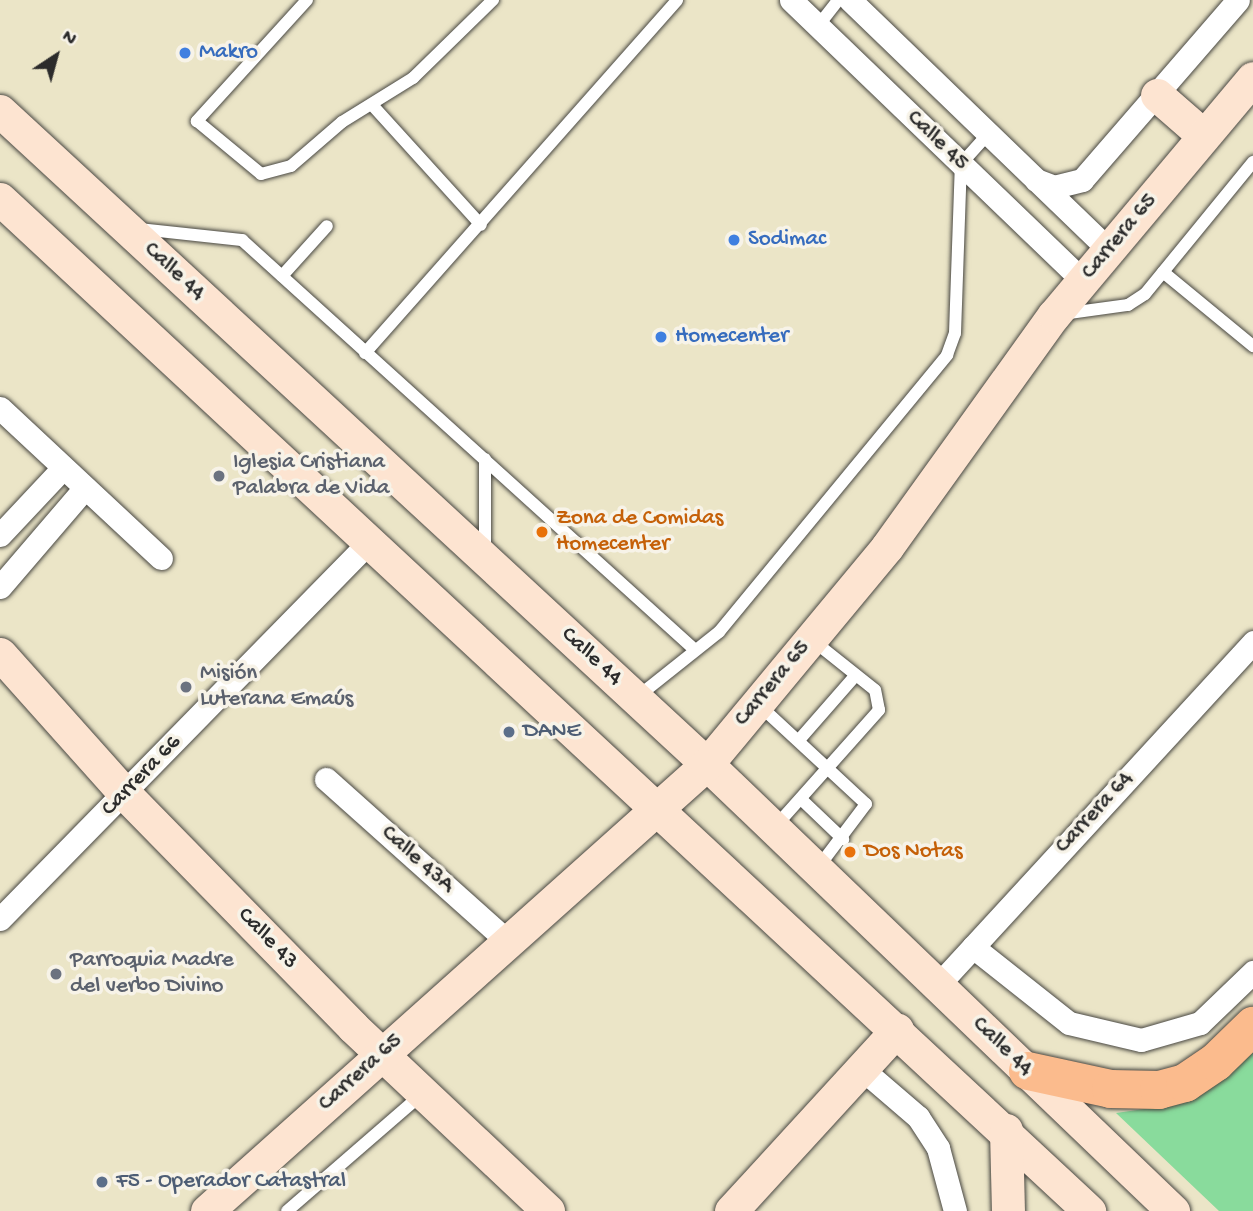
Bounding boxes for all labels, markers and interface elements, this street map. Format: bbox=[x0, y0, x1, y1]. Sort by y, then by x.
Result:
north arrow bbox=[21, 21, 91, 91]
text: N bbox=[57, 26, 80, 52]
place label: Makro bbox=[199, 39, 258, 67]
marker: Makro bbox=[177, 45, 193, 61]
street label: Calle 45 bbox=[900, 105, 974, 177]
street label: Carrera 65 bbox=[1076, 188, 1164, 286]
place label: Sodimac bbox=[748, 226, 826, 254]
marker: Sodimac bbox=[726, 232, 742, 248]
street label: Calle 44 bbox=[137, 237, 211, 307]
place label: Homecenter bbox=[675, 323, 788, 351]
marker: Homecenter bbox=[653, 329, 669, 345]
place label: Iglesia Cristiana Palabra de Vida bbox=[233, 449, 390, 503]
marker: Iglesia Cristiana Palabra de Vida bbox=[211, 468, 227, 484]
place label: Zona de Comidas Homecenter bbox=[556, 505, 723, 559]
marker: Zona de Comidas Homecenter bbox=[534, 524, 550, 540]
street label: Calle 44 bbox=[554, 622, 628, 692]
street label: Carrera 65 bbox=[729, 635, 817, 733]
place label: Misión Luterana Emaús bbox=[200, 660, 353, 714]
marker: Misión Luterana Emaús bbox=[178, 679, 194, 695]
place label: DANE bbox=[523, 718, 581, 746]
marker: DANE bbox=[501, 724, 517, 740]
street label: Carrera 66 bbox=[96, 729, 188, 823]
street label: Carrera 64 bbox=[1050, 766, 1140, 860]
street label: Calle 43A bbox=[375, 820, 459, 900]
place label: Dos Notas bbox=[864, 838, 962, 866]
marker: Dos Notas bbox=[842, 844, 858, 860]
street label: Calle 43 bbox=[231, 902, 303, 976]
place label: Parroquia Madre del verbo Divino bbox=[70, 947, 234, 1001]
marker: Parroquia Madre del verbo Divino bbox=[48, 966, 64, 982]
street label: Calle 44 bbox=[966, 1011, 1038, 1083]
street label: Carrera 65 bbox=[313, 1028, 409, 1118]
place label: F5 - Operador Catastral bbox=[116, 1168, 346, 1196]
marker: F5 - Operador Catastral bbox=[94, 1174, 110, 1190]

